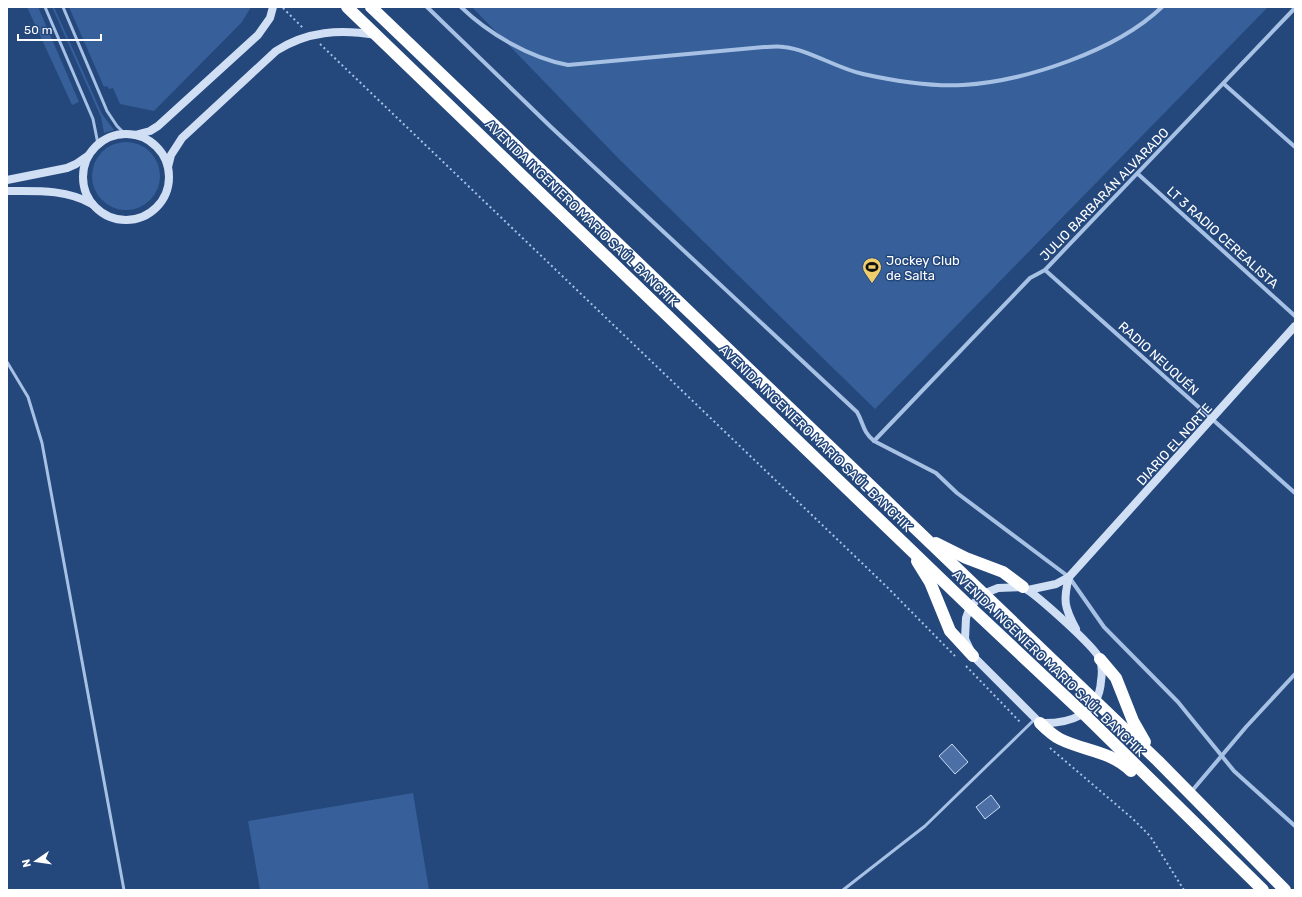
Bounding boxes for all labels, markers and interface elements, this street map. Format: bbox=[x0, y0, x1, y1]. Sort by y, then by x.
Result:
scale bar bbox=[18, 16, 101, 42]
text: 50 m bbox=[24, 23, 52, 37]
street label: AVENIDA INGENIERO MARIO SAÚL BANCHIK bbox=[482, 117, 681, 310]
street label: JULIO BARBARÁN ALVARADO bbox=[1037, 125, 1172, 264]
street label: LT 3 RADIO CEREALISTA bbox=[1164, 183, 1282, 292]
place label: Jockey Club de Salta bbox=[886, 253, 960, 283]
sports icon: Jockey Club de Salta bbox=[861, 256, 883, 284]
street label: RADIO NEUQUÉN bbox=[1116, 318, 1202, 398]
street label: AVENIDA INGENIERO MARIO SAÚL BANCHIK bbox=[716, 342, 915, 535]
street label: DIARIO EL NORTE bbox=[1134, 400, 1215, 488]
street label: AVENIDA INGENIERO MARIO SAÚL BANCHIK bbox=[949, 567, 1148, 760]
north arrow bbox=[16, 841, 56, 881]
text: N bbox=[20, 858, 34, 868]

